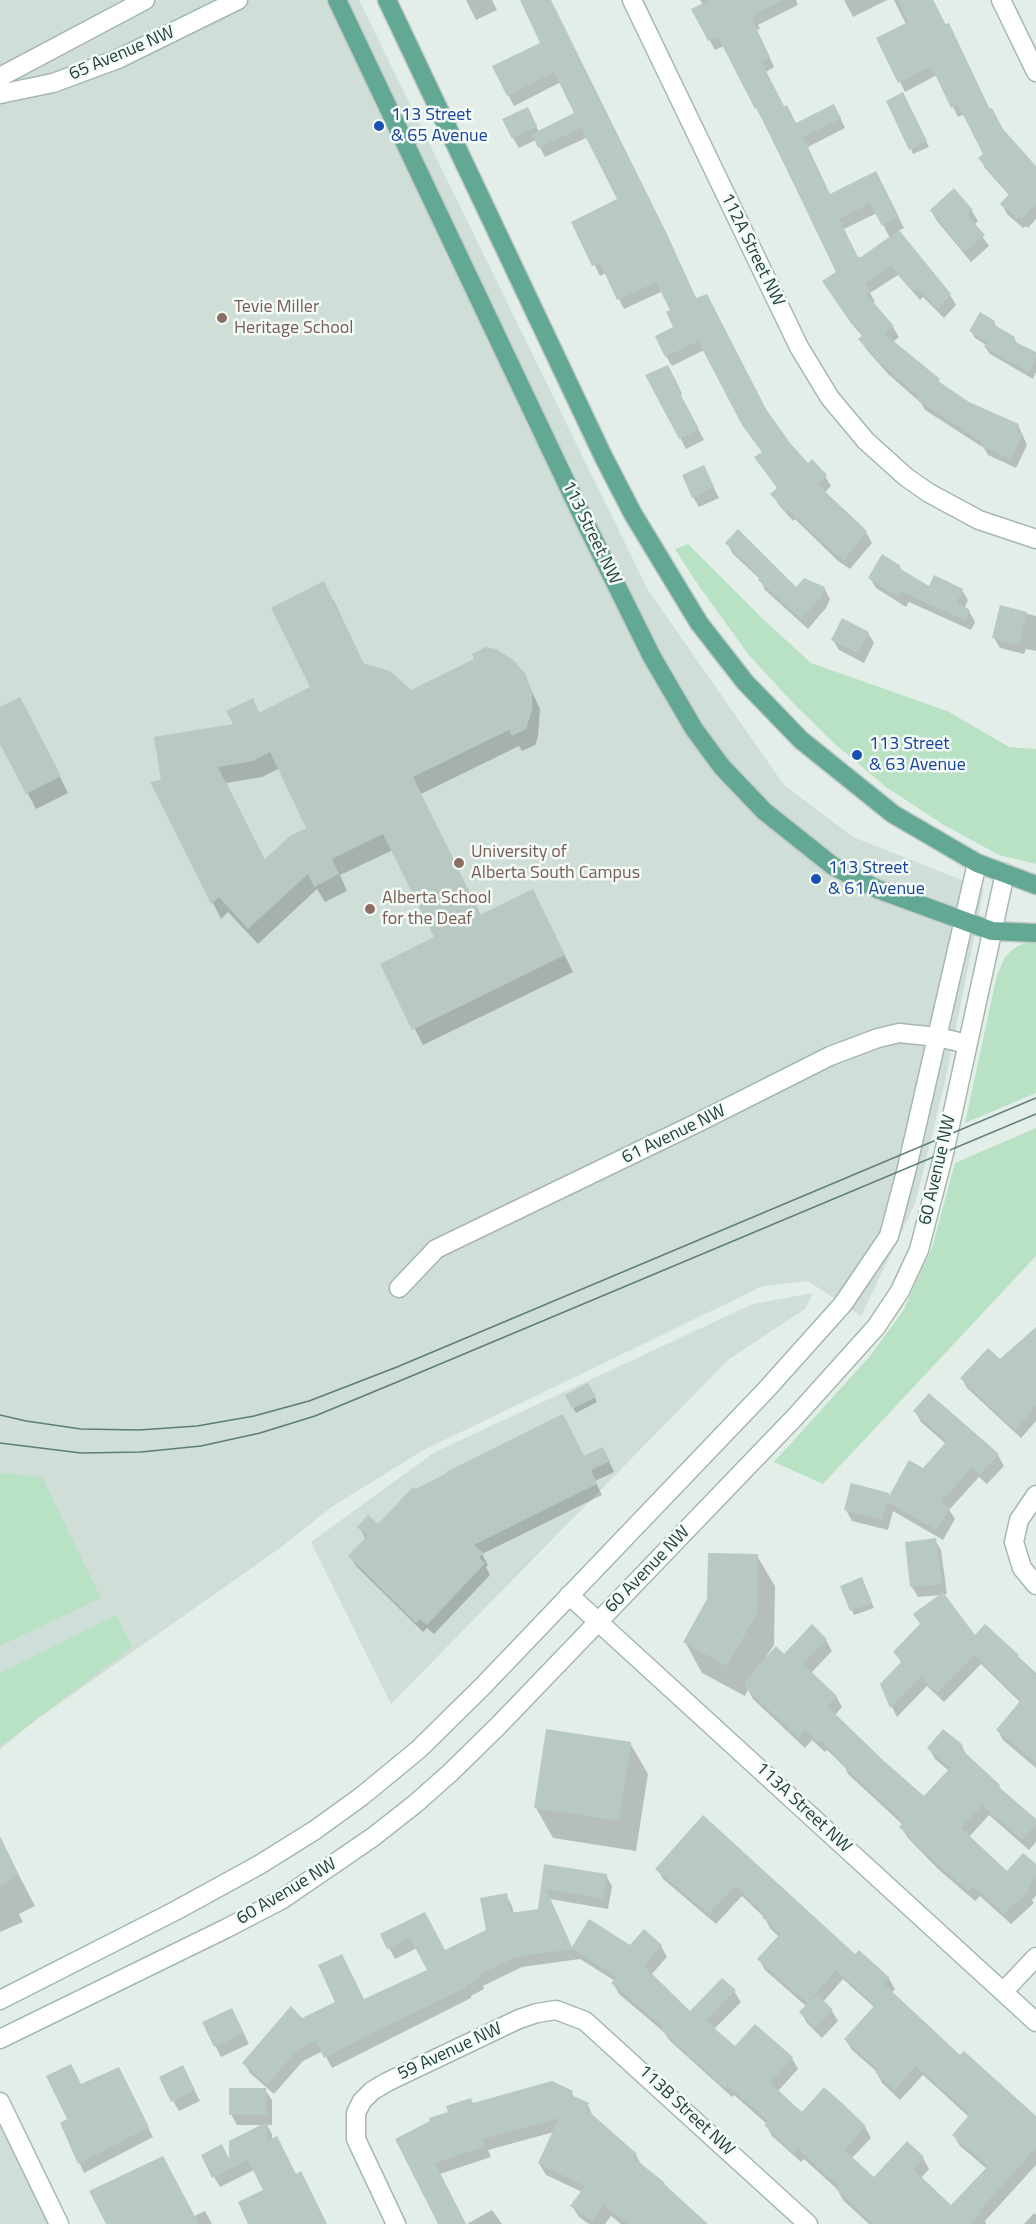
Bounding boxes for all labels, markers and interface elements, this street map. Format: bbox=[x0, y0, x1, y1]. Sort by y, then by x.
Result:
street label: 65 Avenue NW bbox=[66, 22, 178, 86]
place label: 113 Street & 65 Avenue bbox=[391, 105, 488, 148]
marker: 113 Street & 65 Avenue bbox=[372, 119, 386, 133]
street label: 112A Street NW bbox=[715, 190, 789, 310]
place label: Tevie Miller Heritage School bbox=[234, 297, 353, 340]
marker: Tevie Miller Heritage School bbox=[215, 311, 229, 325]
street label: 113 Street NW bbox=[557, 478, 625, 588]
place label: 113 Street & 63 Avenue bbox=[869, 734, 966, 777]
marker: 113 Street & 63 Avenue bbox=[850, 748, 864, 762]
place label: University of Alberta South Campus bbox=[471, 842, 640, 884]
marker: University of Alberta South Campus bbox=[452, 856, 466, 870]
place label: 113 Street & 61 Avenue bbox=[828, 858, 925, 900]
marker: 113 Street & 61 Avenue bbox=[809, 872, 823, 886]
place label: Alberta School for the Deaf bbox=[382, 888, 491, 930]
marker: Alberta School for the Deaf bbox=[363, 902, 377, 916]
street label: 61 Avenue NW bbox=[619, 1101, 729, 1169]
street label: 60 Avenue NW bbox=[915, 1113, 961, 1227]
street label: 60 Avenue NW bbox=[601, 1522, 695, 1618]
street label: 113A Street NW bbox=[751, 1758, 855, 1858]
street label: 60 Avenue NW bbox=[233, 1854, 341, 1930]
street label: 59 Avenue NW bbox=[394, 2018, 506, 2086]
street label: 113B Street NW bbox=[633, 2061, 739, 2161]

